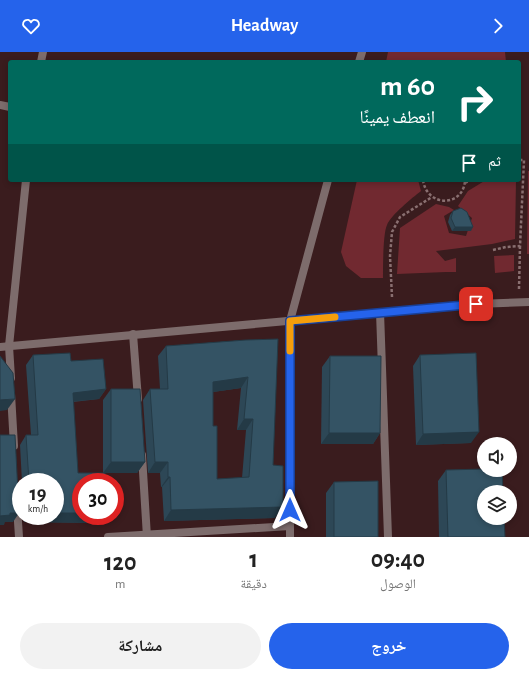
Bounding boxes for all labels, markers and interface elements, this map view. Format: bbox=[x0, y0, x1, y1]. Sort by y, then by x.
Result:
icon: heart bbox=[20, 15, 42, 37]
icon: forward bbox=[487, 15, 509, 37]
text: Headway bbox=[231, 17, 298, 35]
text: 60 m bbox=[380, 73, 435, 101]
icon: right bbox=[449, 76, 501, 128]
text: انعطف يمينًا bbox=[359, 109, 435, 127]
icon: arrive bbox=[458, 152, 480, 174]
text: ثم bbox=[488, 154, 501, 169]
pin bbox=[459, 287, 493, 321]
icon: arrive bbox=[465, 293, 487, 315]
map controls bbox=[477, 437, 517, 525]
button: sound bbox=[477, 437, 517, 477]
speed limit sign: 30 bbox=[72, 473, 124, 525]
text: 19 bbox=[30, 484, 46, 504]
button: layers bbox=[477, 485, 517, 525]
position arrow bbox=[269, 489, 311, 531]
text: km/h bbox=[28, 504, 48, 514]
text: 1 bbox=[249, 548, 258, 572]
text: 09:40 bbox=[371, 548, 425, 572]
text: 120 bbox=[104, 551, 136, 575]
text: m bbox=[115, 578, 125, 591]
text: دقيقة bbox=[240, 578, 267, 591]
text: الوصول bbox=[380, 578, 416, 591]
button: مشاركة bbox=[20, 623, 261, 669]
button: خروج bbox=[269, 623, 509, 669]

